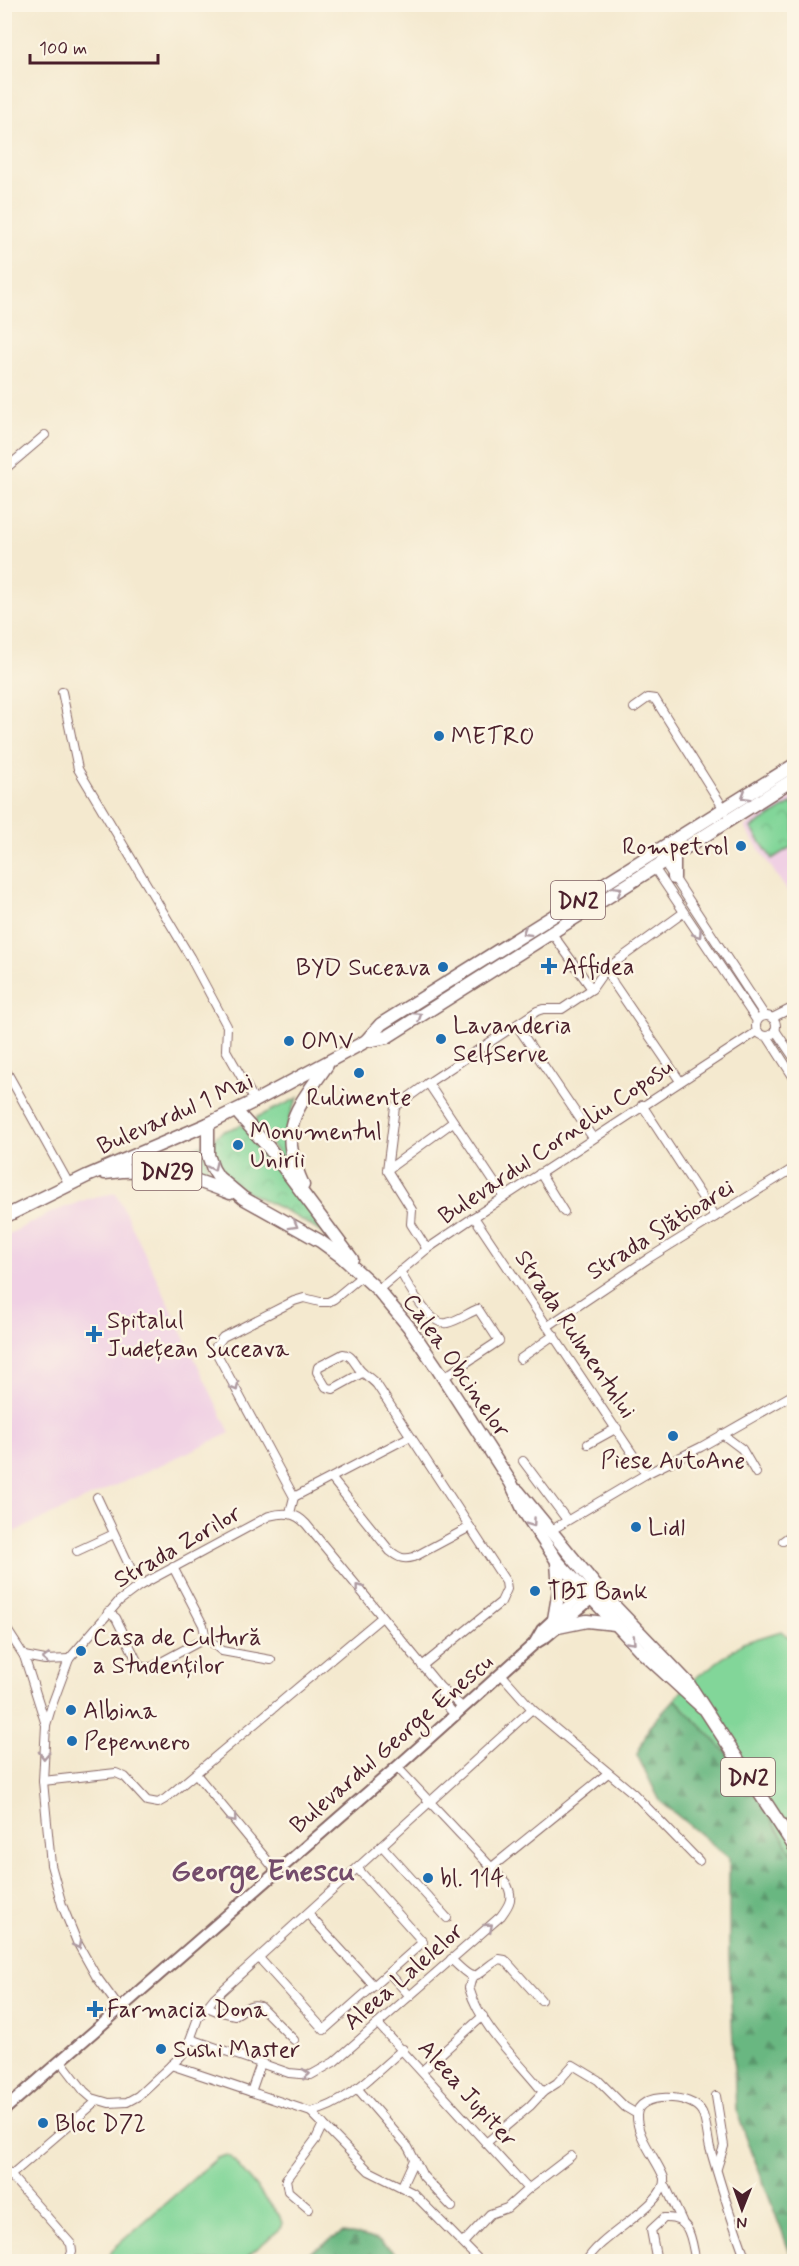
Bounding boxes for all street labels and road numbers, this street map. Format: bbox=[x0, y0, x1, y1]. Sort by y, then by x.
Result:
road number: DN2 bbox=[551, 881, 605, 919]
street label: Bulevardul Corneliu Coposu bbox=[433, 1052, 679, 1232]
street label: Bulevardul 1 Mai bbox=[93, 1066, 259, 1163]
road number: DN29 bbox=[132, 1152, 201, 1190]
street label: Strada Slătioarei bbox=[581, 1173, 740, 1288]
street label: Strada Rulmentului bbox=[507, 1244, 643, 1425]
street label: Calea Obcinelor bbox=[395, 1288, 517, 1444]
street label: Strada Zorilor bbox=[109, 1498, 247, 1596]
street label: Bulevardul George Enescu bbox=[284, 1647, 502, 1843]
road number: DN2 bbox=[721, 1758, 775, 1796]
street label: Aleea Lalelelor bbox=[337, 1916, 471, 2038]
street label: Aleea Jupiter bbox=[410, 2034, 524, 2154]

